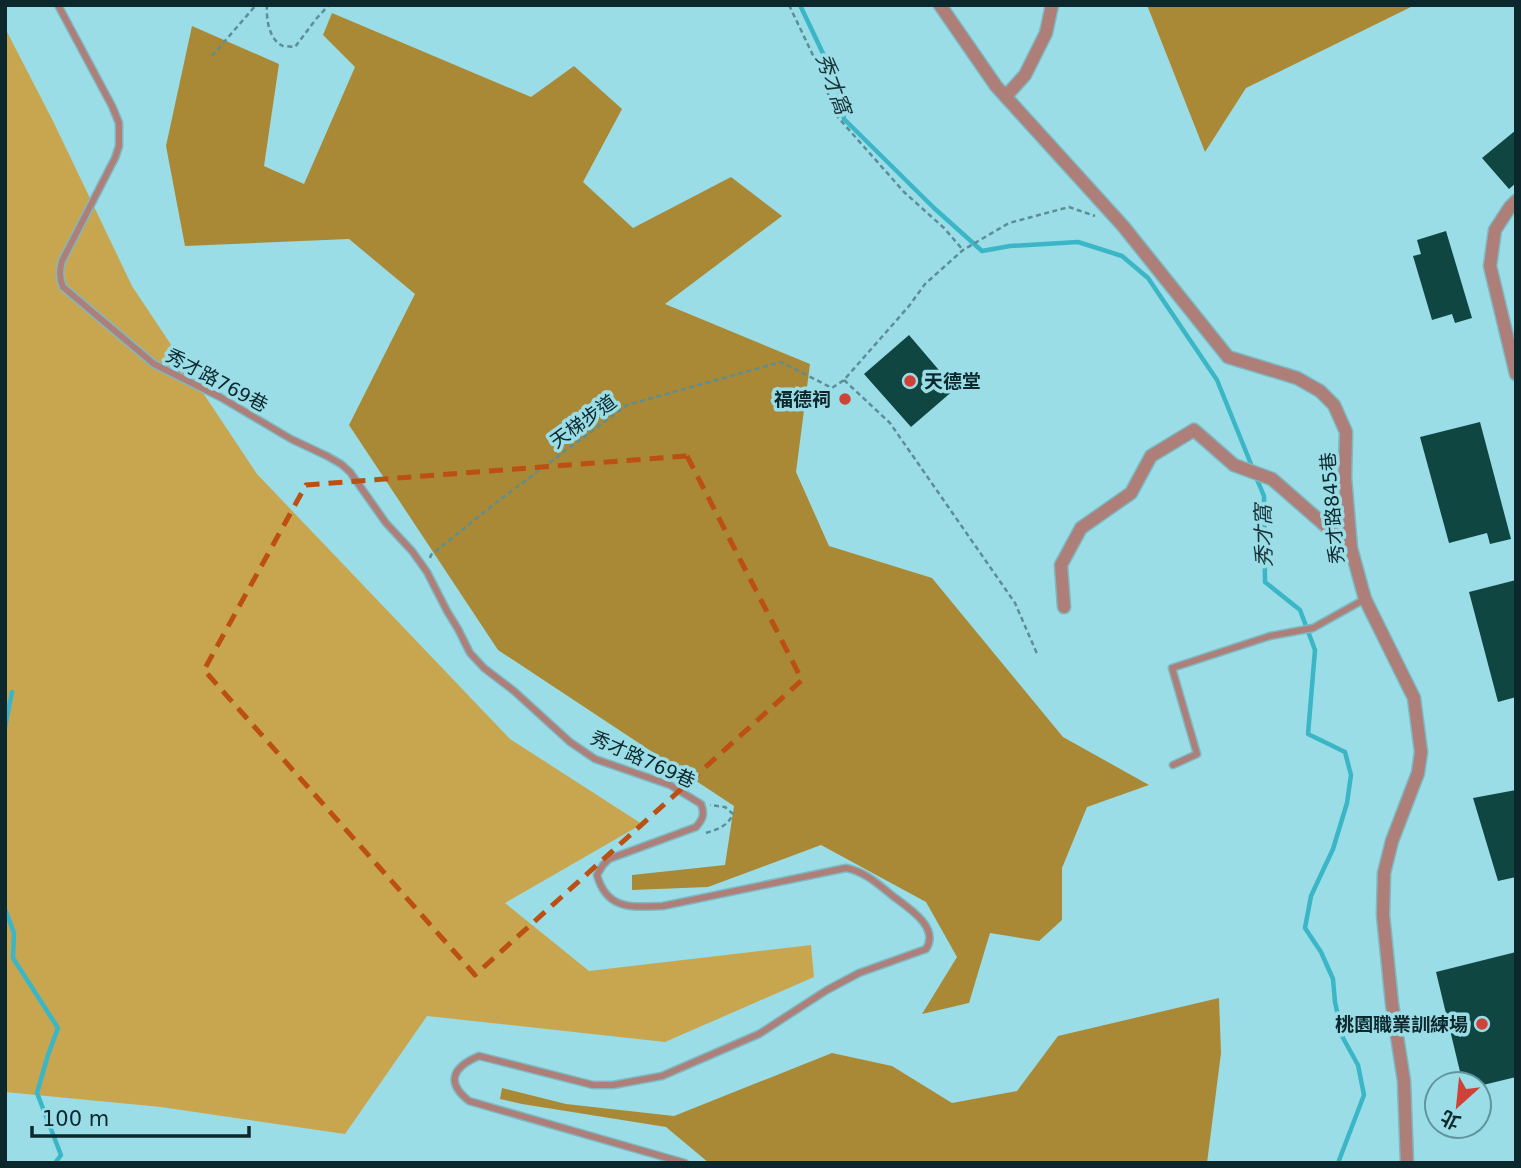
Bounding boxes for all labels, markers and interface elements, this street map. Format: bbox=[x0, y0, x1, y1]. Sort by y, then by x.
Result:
water label: 秀才窩 bbox=[811, 50, 856, 121]
street label: 秀才路769巷 bbox=[162, 344, 272, 416]
place label: 天德堂 bbox=[924, 370, 981, 392]
marker: 天德堂 bbox=[902, 373, 918, 389]
place label: 福德祠 bbox=[774, 388, 831, 410]
street label: 天梯步道 bbox=[546, 390, 620, 452]
marker: 福德祠 bbox=[837, 391, 853, 407]
street label: 秀才路845巷 bbox=[1316, 451, 1348, 565]
water label: 秀才窩 bbox=[1251, 501, 1277, 568]
street label: 秀才路769巷 bbox=[587, 726, 699, 792]
place label: 桃園職業訓練場 bbox=[1335, 1013, 1468, 1035]
marker: 桃園職業訓練場 bbox=[1474, 1016, 1490, 1032]
north arrow bbox=[1423, 1070, 1493, 1140]
scale bar bbox=[32, 1094, 248, 1138]
text: 北 bbox=[1437, 1106, 1464, 1134]
text: 100 m bbox=[42, 1107, 109, 1131]

